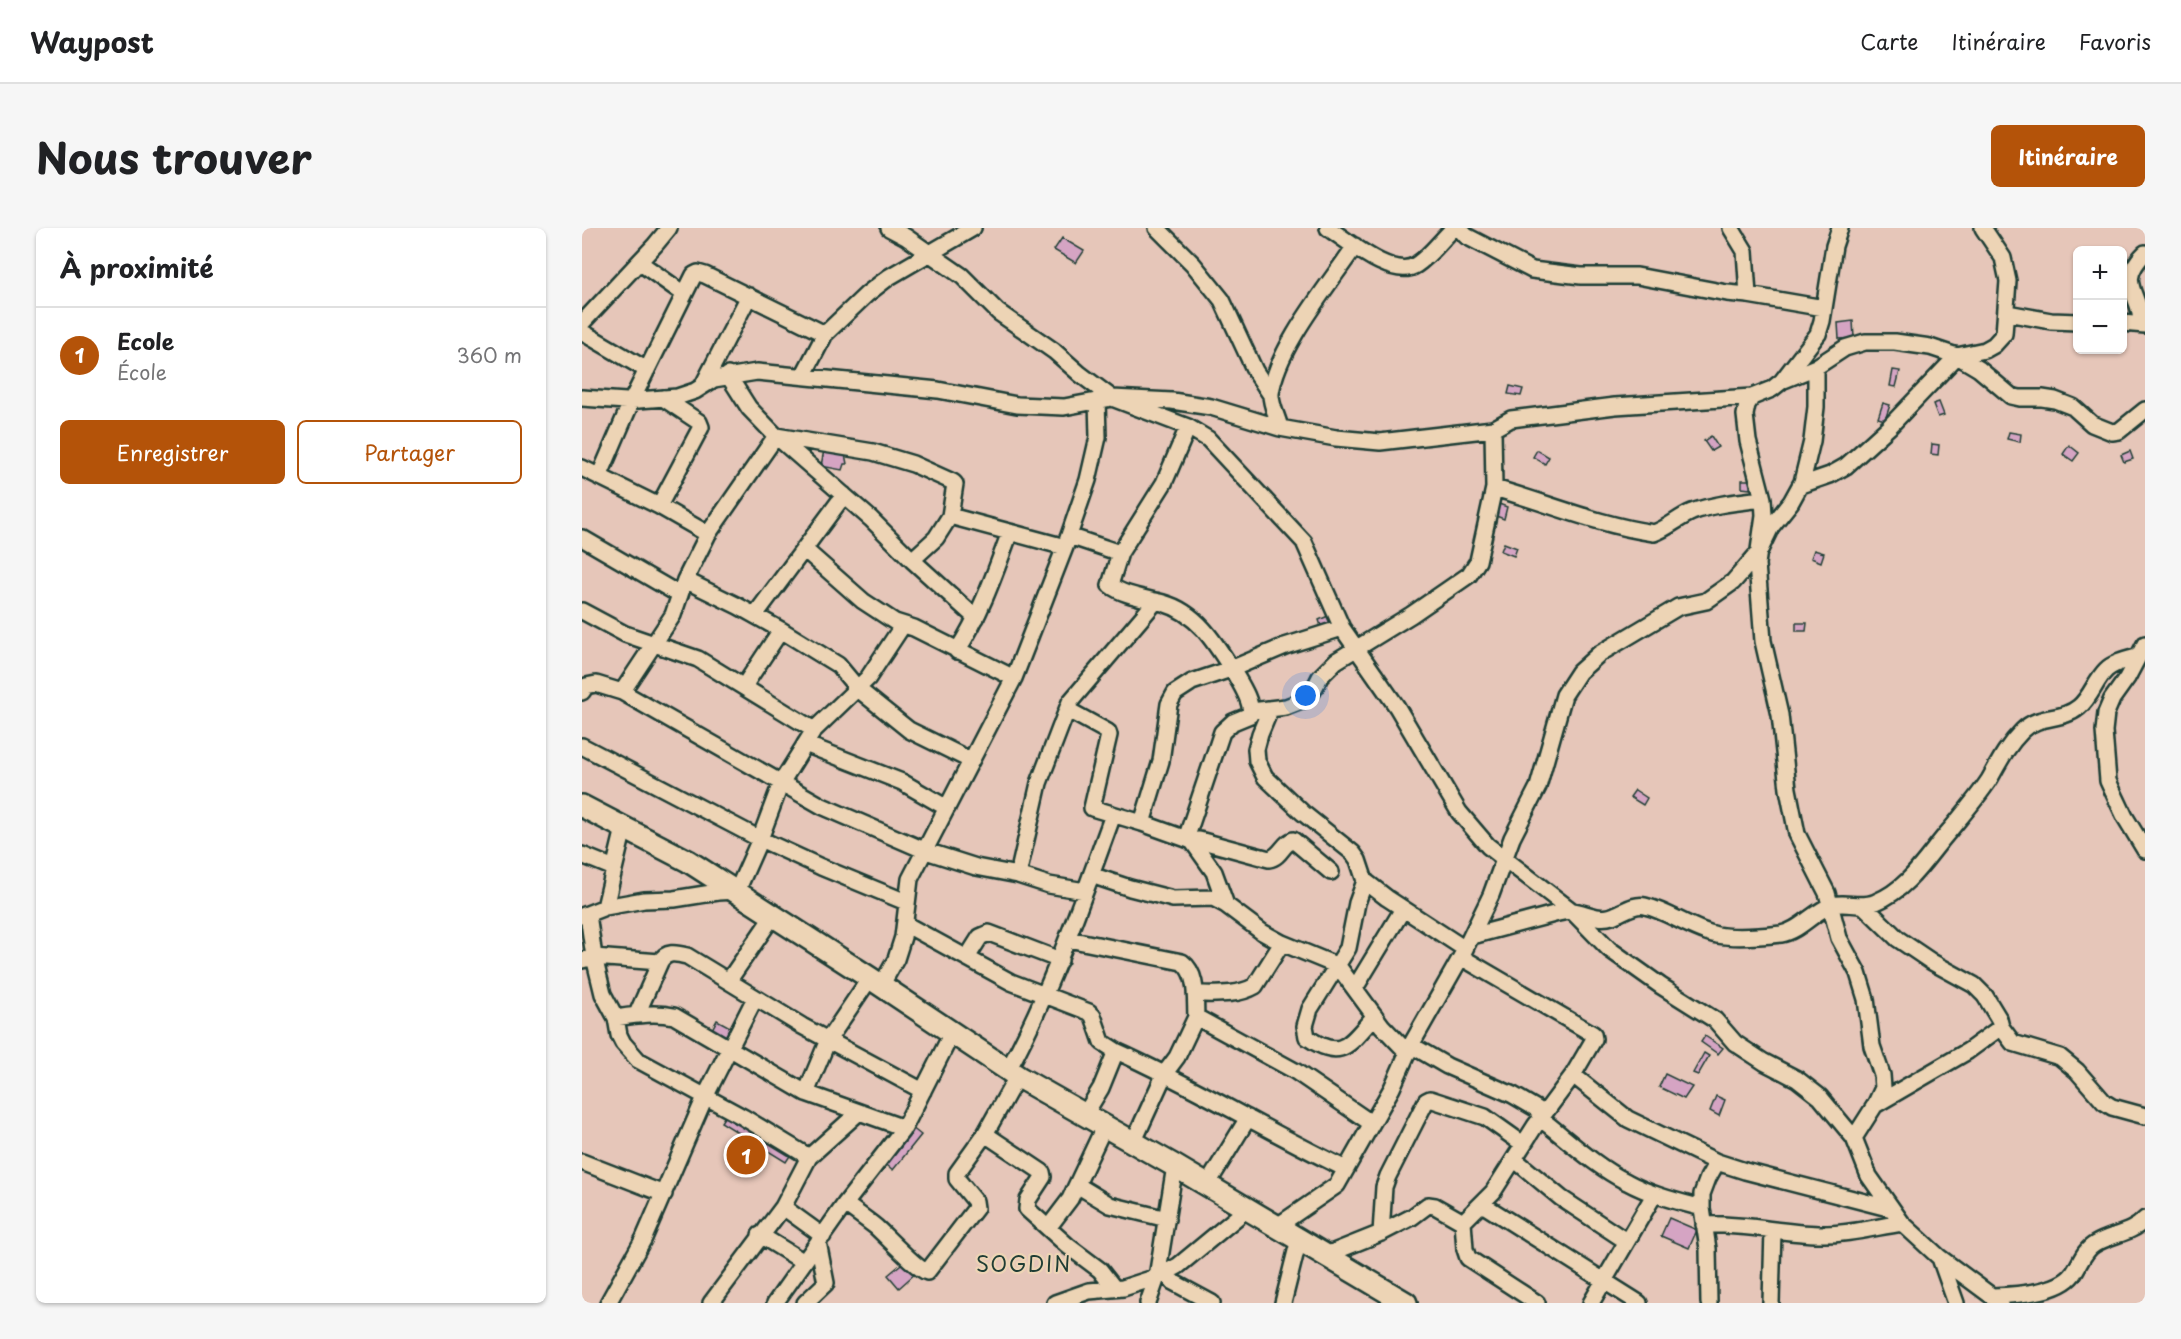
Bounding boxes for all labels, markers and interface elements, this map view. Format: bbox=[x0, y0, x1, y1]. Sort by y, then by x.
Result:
text: Waypost bbox=[30, 20, 154, 63]
text: Carte bbox=[1860, 25, 1919, 57]
text: Itinéraire bbox=[1952, 25, 2046, 57]
text: Favoris bbox=[2079, 25, 2151, 57]
text: Nous trouver bbox=[36, 125, 312, 188]
button: Itinéraire bbox=[1991, 125, 2145, 187]
map controls bbox=[2073, 246, 2127, 354]
button: + bbox=[2073, 246, 2127, 300]
text: À proximité bbox=[60, 248, 214, 287]
button: − bbox=[2073, 300, 2127, 354]
text: Ecole bbox=[117, 324, 174, 357]
text: 1 bbox=[75, 340, 84, 370]
text: 360 m bbox=[456, 340, 522, 370]
text: École bbox=[117, 357, 167, 387]
button: Enregistrer bbox=[60, 420, 285, 484]
button: Partager bbox=[297, 420, 522, 484]
your location bbox=[1291, 681, 1320, 710]
pin: 1 bbox=[726, 1132, 766, 1178]
district label: SOGDIN bbox=[976, 1247, 1072, 1279]

